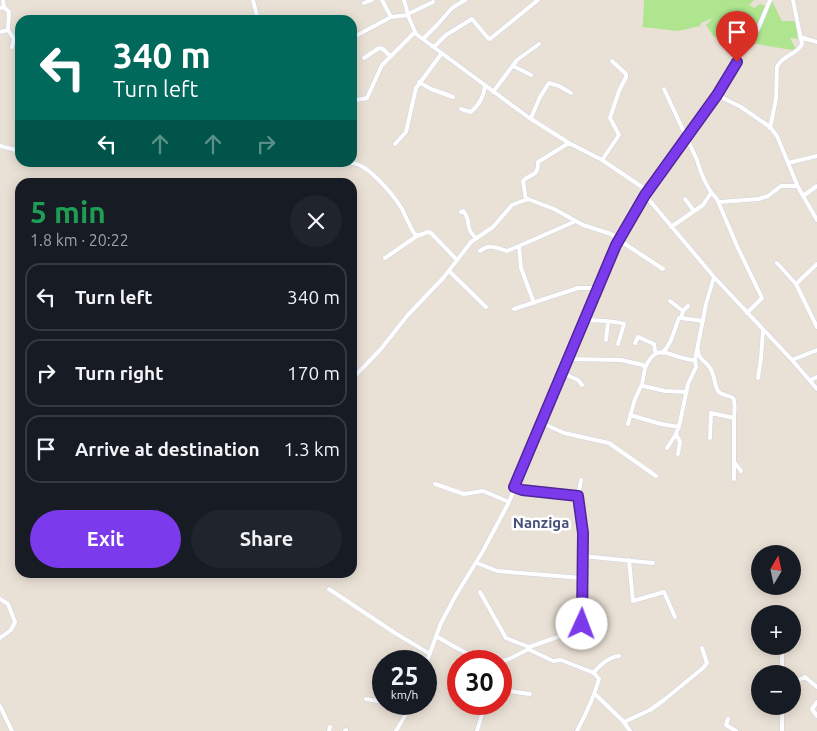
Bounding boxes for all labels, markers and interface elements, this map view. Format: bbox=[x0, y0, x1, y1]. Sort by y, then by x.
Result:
pin bbox=[716, 11, 758, 62]
icon: arrive bbox=[723, 18, 751, 46]
icon: left bbox=[30, 35, 95, 100]
text: 340 m bbox=[113, 35, 211, 75]
text: Turn left bbox=[113, 76, 198, 101]
icon: left bbox=[93, 130, 121, 158]
icon: ahead bbox=[146, 130, 174, 158]
icon: ahead bbox=[199, 130, 227, 158]
icon: right bbox=[252, 130, 280, 158]
text: 5 min bbox=[30, 195, 106, 229]
button: close bbox=[290, 195, 342, 247]
text: 1.8 km · 20:22 bbox=[30, 231, 129, 249]
icon: left bbox=[32, 283, 60, 311]
text: Turn left bbox=[75, 286, 153, 308]
text: 340 m bbox=[287, 286, 340, 308]
icon: right bbox=[32, 359, 60, 387]
text: Turn right bbox=[75, 362, 163, 384]
text: 170 m bbox=[287, 362, 340, 384]
icon: arrive bbox=[32, 435, 60, 463]
text: Arrive at destination bbox=[75, 438, 260, 460]
text: 1.3 km bbox=[284, 438, 340, 460]
button: Exit bbox=[30, 510, 181, 568]
button: Share bbox=[191, 510, 342, 568]
district label: Nanziga bbox=[513, 514, 569, 531]
north arrow bbox=[751, 545, 801, 595]
map controls bbox=[751, 545, 801, 715]
position arrow bbox=[555, 597, 607, 649]
button: + bbox=[751, 605, 801, 655]
speed limit sign: 30 bbox=[447, 650, 512, 715]
text: 25 bbox=[390, 662, 419, 690]
button: − bbox=[751, 665, 801, 715]
text: km/h bbox=[391, 688, 418, 701]

